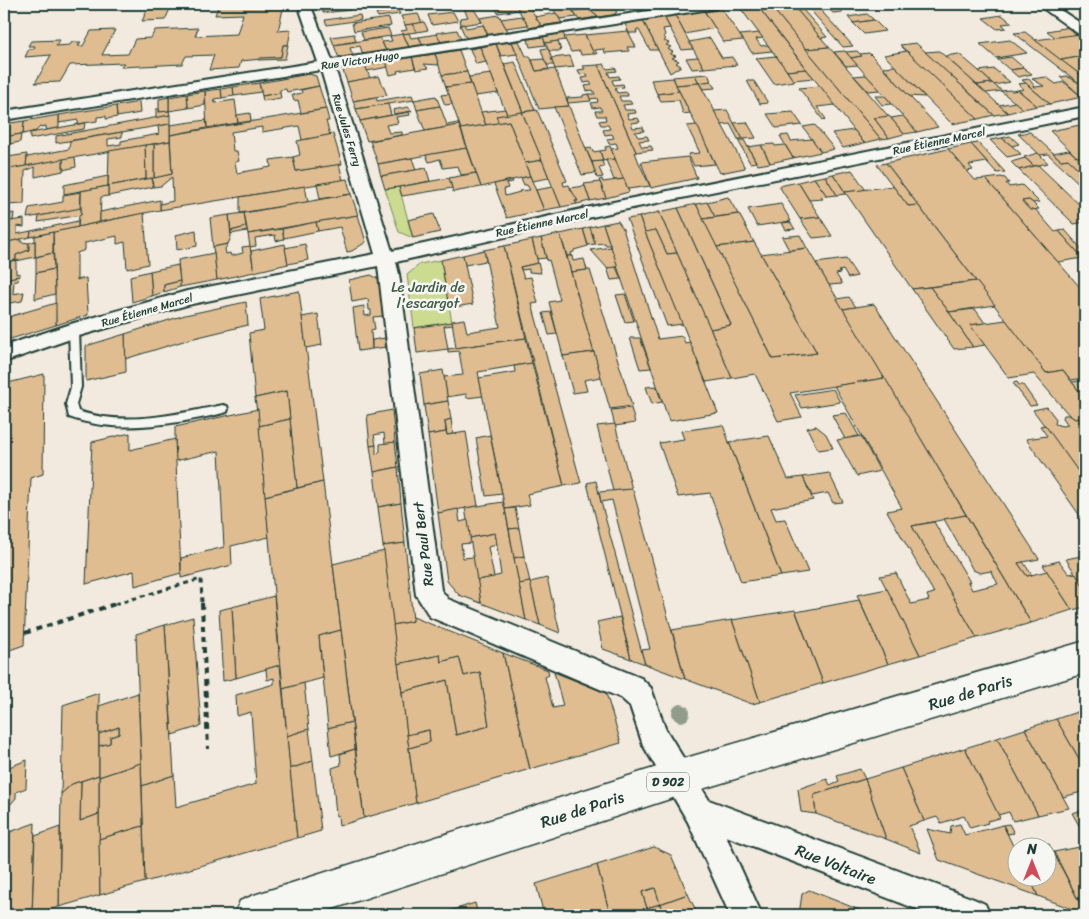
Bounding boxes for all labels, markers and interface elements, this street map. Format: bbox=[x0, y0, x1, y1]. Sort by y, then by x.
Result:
street label: Rue Victor Hugo bbox=[320, 46, 401, 75]
street label: Rue Jules Ferry bbox=[326, 91, 367, 169]
street label: Rue Étienne Marcel bbox=[891, 122, 988, 161]
street label: Rue Étienne Marcel bbox=[494, 204, 591, 243]
park label: Le Jardin de l'escargot bbox=[391, 275, 465, 316]
street label: Rue Étienne Marcel bbox=[99, 288, 196, 333]
street label: Rue Paul Bert bbox=[406, 499, 441, 588]
street label: Rue de Paris bbox=[925, 666, 1016, 719]
road number: D 902 bbox=[647, 772, 689, 792]
street label: Rue de Paris bbox=[537, 782, 628, 837]
street label: Rue Voltaire bbox=[791, 836, 881, 893]
north arrow bbox=[1006, 836, 1056, 886]
text: N bbox=[1026, 837, 1037, 862]

